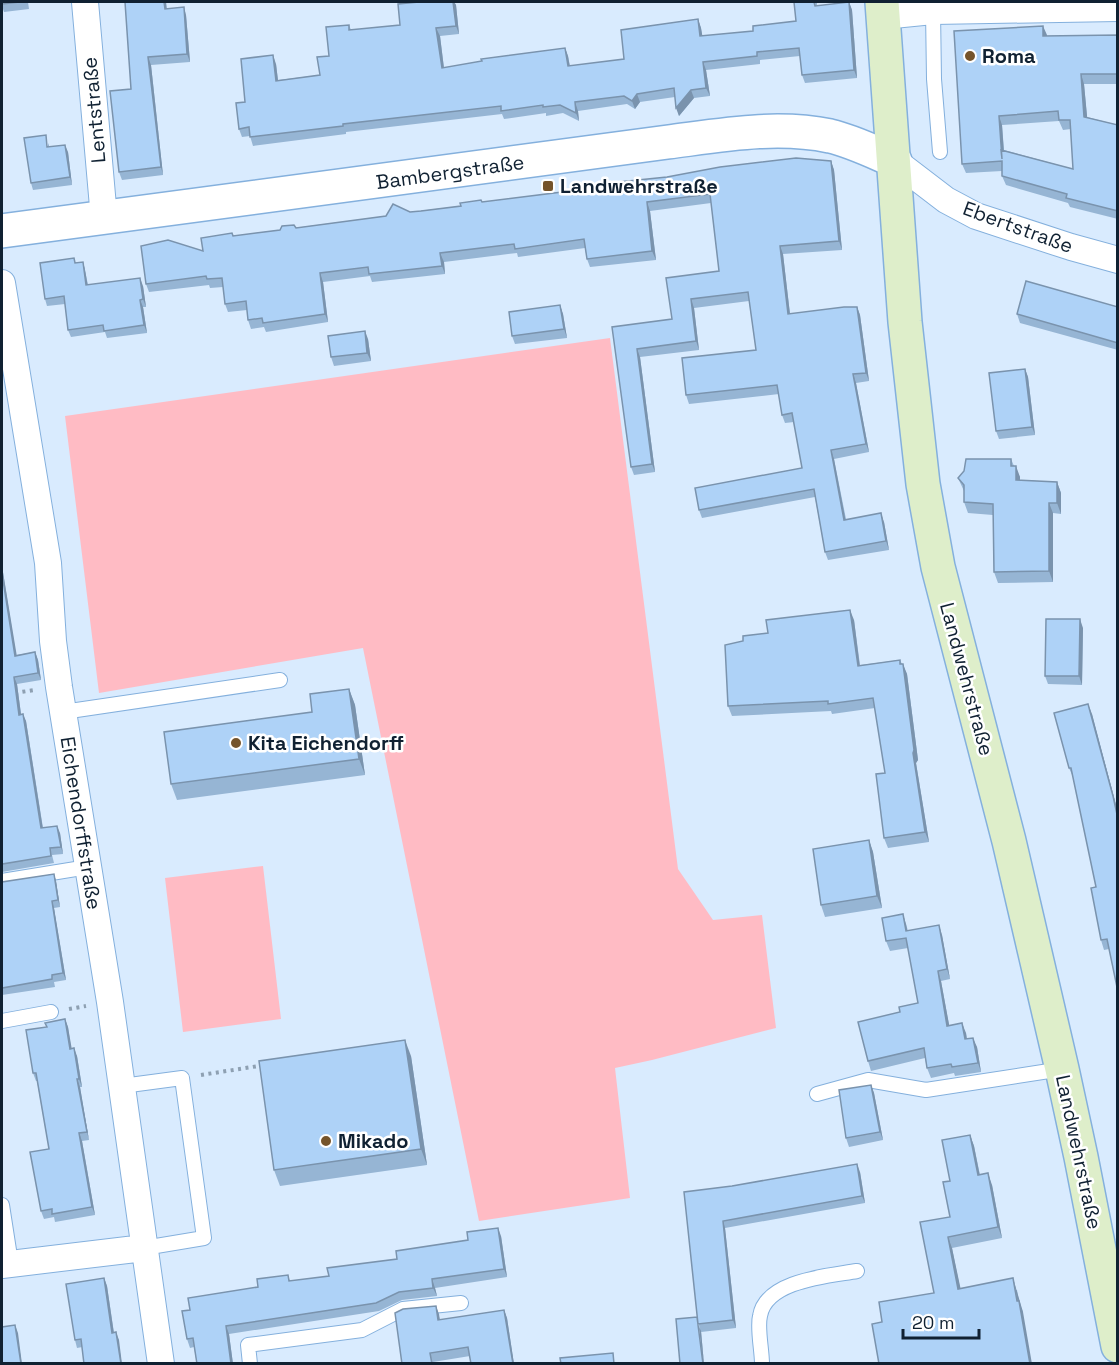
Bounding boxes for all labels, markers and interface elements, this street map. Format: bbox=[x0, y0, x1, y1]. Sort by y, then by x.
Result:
place label: Roma bbox=[982, 43, 1036, 69]
marker: Roma bbox=[963, 49, 977, 63]
street label: Lentstraße bbox=[76, 56, 112, 164]
street label: Bambergstraße bbox=[374, 149, 526, 195]
place label: Landwehrstraße bbox=[560, 173, 718, 199]
marker: Landwehrstraße bbox=[541, 179, 555, 193]
street label: Ebertstraße bbox=[959, 195, 1077, 259]
street label: Landwehrstraße bbox=[934, 600, 1000, 758]
place label: Kita Eichendorff bbox=[248, 730, 404, 756]
street label: Eichendorffstraße bbox=[54, 735, 108, 911]
marker: Kita Eichendorff bbox=[229, 736, 243, 750]
street label: Landwehrstraße bbox=[1050, 1072, 1108, 1232]
place label: Mikado bbox=[338, 1128, 408, 1154]
marker: Mikado bbox=[319, 1134, 333, 1148]
scale bar bbox=[903, 1302, 980, 1340]
text: 20 m bbox=[912, 1311, 955, 1334]

